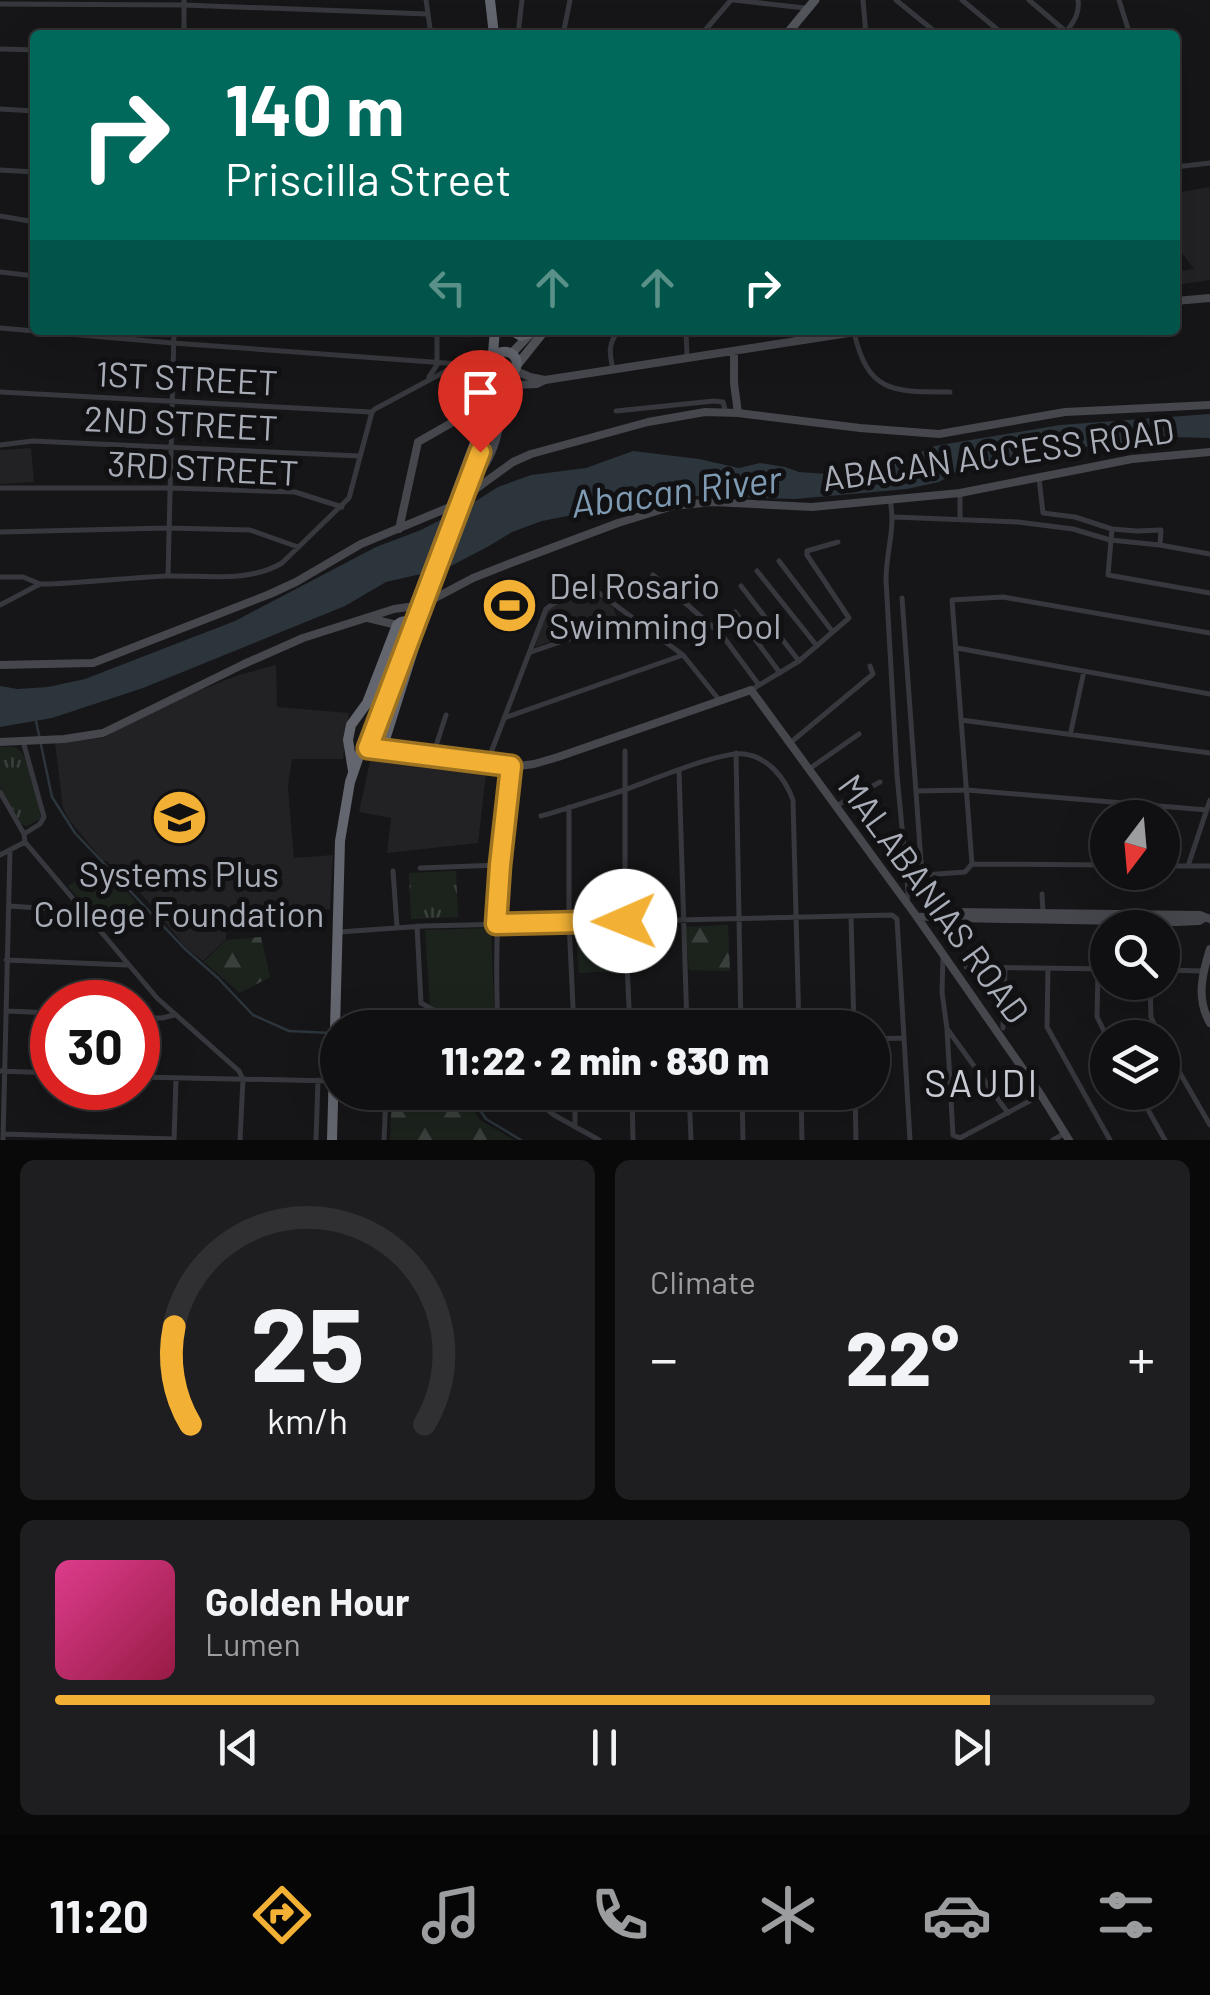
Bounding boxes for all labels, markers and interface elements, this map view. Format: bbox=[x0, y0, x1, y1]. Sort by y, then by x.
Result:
text: 140 m bbox=[225, 66, 404, 150]
icon: right bbox=[60, 70, 190, 200]
text: Priscilla Street bbox=[225, 151, 512, 205]
icon: left bbox=[420, 260, 475, 315]
icon: ahead bbox=[525, 260, 580, 315]
icon: ahead bbox=[630, 260, 685, 315]
icon: right bbox=[735, 260, 790, 315]
pin bbox=[438, 350, 523, 453]
street label: 1ST STREET bbox=[95, 351, 279, 403]
icon: arrive bbox=[453, 365, 508, 420]
street label: 2ND STREET bbox=[83, 396, 279, 448]
street label: ABACAN ACCESS ROAD bbox=[819, 408, 1177, 498]
street label: 3RD STREET bbox=[106, 441, 300, 493]
water label: Abacan River bbox=[568, 454, 785, 526]
place label: Del Rosario Swimming Pool bbox=[549, 564, 781, 646]
sports icon: Del Rosario Swimming Pool bbox=[480, 575, 540, 635]
street label: MALABANIAS ROAD bbox=[831, 765, 1039, 1031]
school or university icon: Systems Plus College Foundation bbox=[149, 787, 209, 847]
north arrow bbox=[1090, 800, 1180, 890]
map controls bbox=[1090, 800, 1180, 1110]
place label: Systems Plus College Foundation bbox=[34, 852, 324, 934]
position arrow bbox=[573, 869, 677, 973]
button: search bbox=[1090, 910, 1180, 1000]
speed limit sign: 30 bbox=[30, 980, 160, 1110]
button: layers bbox=[1090, 1020, 1180, 1110]
text: 11:22 · 2 min · 830 m bbox=[441, 1037, 769, 1083]
district label: SAUDI bbox=[924, 1059, 1040, 1105]
text: Climate bbox=[650, 1262, 756, 1300]
text: 25 bbox=[250, 1278, 365, 1403]
text: 22° bbox=[846, 1311, 959, 1401]
text: − bbox=[650, 1324, 678, 1390]
text: + bbox=[1127, 1324, 1155, 1390]
text: km/h bbox=[267, 1398, 348, 1441]
text: Golden Hour bbox=[205, 1578, 410, 1624]
text: Lumen bbox=[205, 1624, 301, 1662]
icon: previous bbox=[211, 1720, 266, 1775]
icon: pause bbox=[577, 1720, 632, 1775]
icon: next bbox=[944, 1720, 999, 1775]
icon: directions bbox=[247, 1880, 317, 1950]
icon: music bbox=[416, 1880, 486, 1950]
icon: phone bbox=[585, 1880, 655, 1950]
icon: climate bbox=[753, 1880, 823, 1950]
icon: car bbox=[922, 1880, 992, 1950]
icon: filters bbox=[1091, 1880, 1161, 1950]
text: 11:20 bbox=[49, 1888, 149, 1942]

